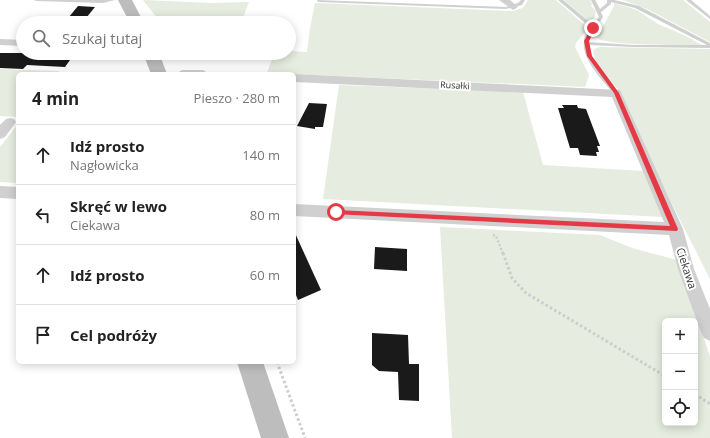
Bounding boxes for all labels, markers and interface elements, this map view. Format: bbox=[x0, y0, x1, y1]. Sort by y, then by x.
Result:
search box bbox=[16, 16, 296, 60]
route end bbox=[584, 19, 602, 37]
icon: search bbox=[30, 27, 52, 49]
text: Szukaj tutaj bbox=[62, 28, 142, 48]
street label: Rusałki bbox=[440, 78, 470, 92]
text: 4 min bbox=[32, 87, 79, 110]
text: Pieszo · 280 m bbox=[194, 89, 280, 107]
text: Idź prosto bbox=[70, 136, 145, 156]
icon: ahead bbox=[32, 144, 54, 166]
text: 140 m bbox=[242, 146, 280, 164]
text: Nagłowicka bbox=[70, 156, 139, 174]
text: Skręć w lewo bbox=[70, 196, 167, 216]
route start bbox=[327, 203, 345, 221]
icon: left bbox=[32, 204, 54, 226]
text: 80 m bbox=[250, 206, 280, 224]
text: Ciekawa bbox=[70, 216, 120, 234]
street label: Ciekawa bbox=[673, 246, 701, 290]
icon: ahead bbox=[32, 264, 54, 286]
text: Idź prosto bbox=[70, 265, 145, 285]
text: 60 m bbox=[250, 266, 280, 284]
map controls bbox=[662, 318, 698, 426]
button: + bbox=[662, 318, 698, 354]
icon: arrive bbox=[32, 324, 54, 346]
text: Cel podróży bbox=[70, 325, 157, 345]
button: − bbox=[662, 354, 698, 390]
button: locate bbox=[662, 390, 698, 426]

